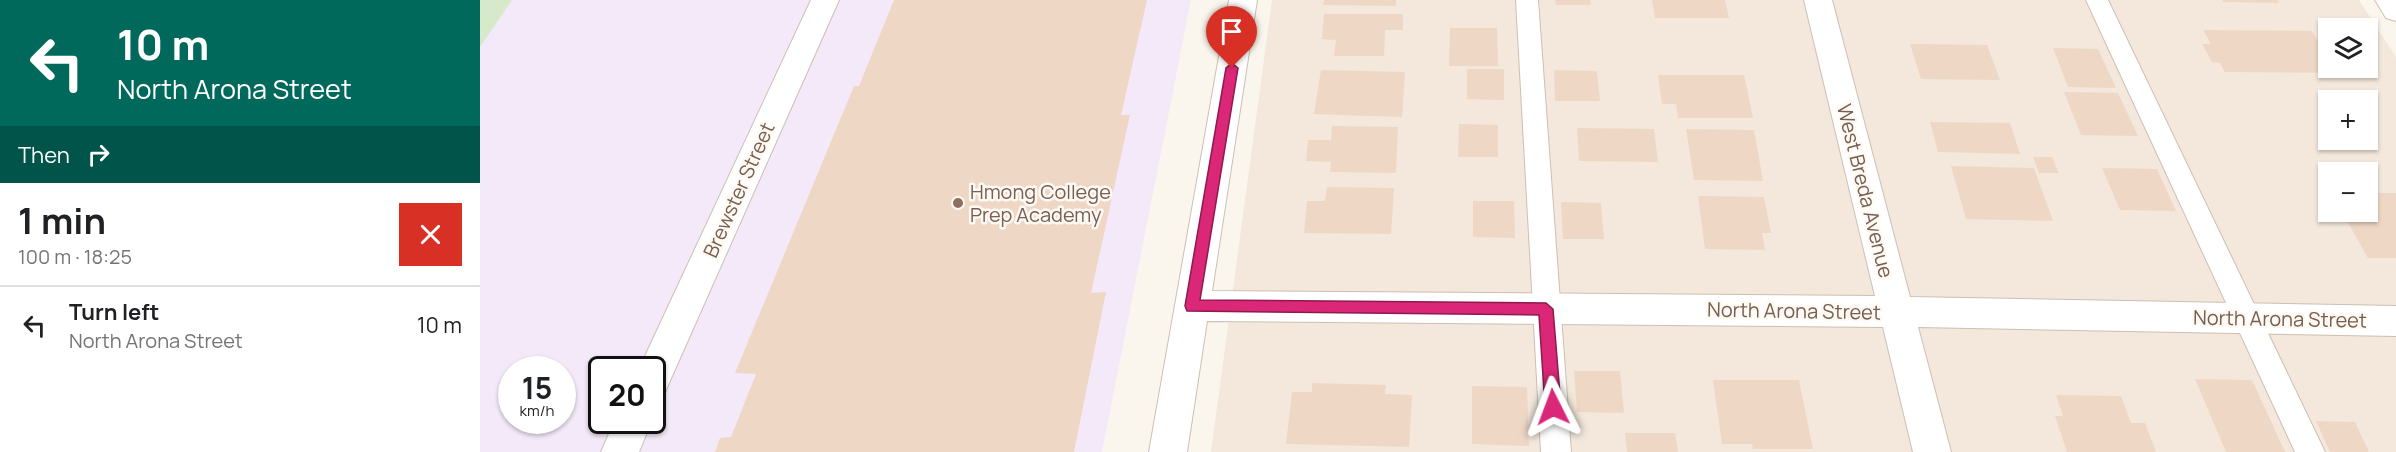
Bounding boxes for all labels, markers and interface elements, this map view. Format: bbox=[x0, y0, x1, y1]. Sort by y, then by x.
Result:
pin bbox=[1206, 6, 1257, 68]
text: 10 m bbox=[117, 15, 209, 73]
icon: arrive bbox=[1215, 15, 1248, 48]
map controls bbox=[2318, 18, 2378, 222]
button: layers bbox=[2318, 18, 2378, 78]
icon: left bbox=[18, 24, 96, 102]
text: North Arona Street bbox=[117, 70, 352, 107]
button: + bbox=[2318, 90, 2378, 150]
street label: West Breda Avenue bbox=[1831, 101, 1900, 281]
street label: Brewster Street bbox=[697, 118, 780, 262]
icon: right bbox=[82, 138, 115, 171]
text: Then bbox=[18, 140, 70, 170]
button: − bbox=[2318, 162, 2378, 222]
place label: Hmong College Prep Academy bbox=[970, 178, 1111, 228]
text: 1 min bbox=[18, 196, 106, 245]
marker: Hmong College Prep Academy bbox=[951, 196, 965, 210]
button: close bbox=[399, 203, 462, 266]
text: 100 m · 18:25 bbox=[18, 243, 132, 270]
street label: North Arona Street bbox=[1707, 295, 1881, 326]
text: Turn left bbox=[69, 297, 159, 327]
street label: North Arona Street bbox=[2193, 303, 2367, 334]
icon: left bbox=[18, 309, 51, 342]
text: 10 m bbox=[417, 310, 462, 340]
text: North Arona Street bbox=[69, 327, 243, 354]
speed limit sign: 20 bbox=[588, 356, 666, 434]
text: 15 bbox=[522, 367, 552, 408]
position arrow bbox=[1521, 375, 1585, 439]
text: km/h bbox=[520, 400, 554, 421]

